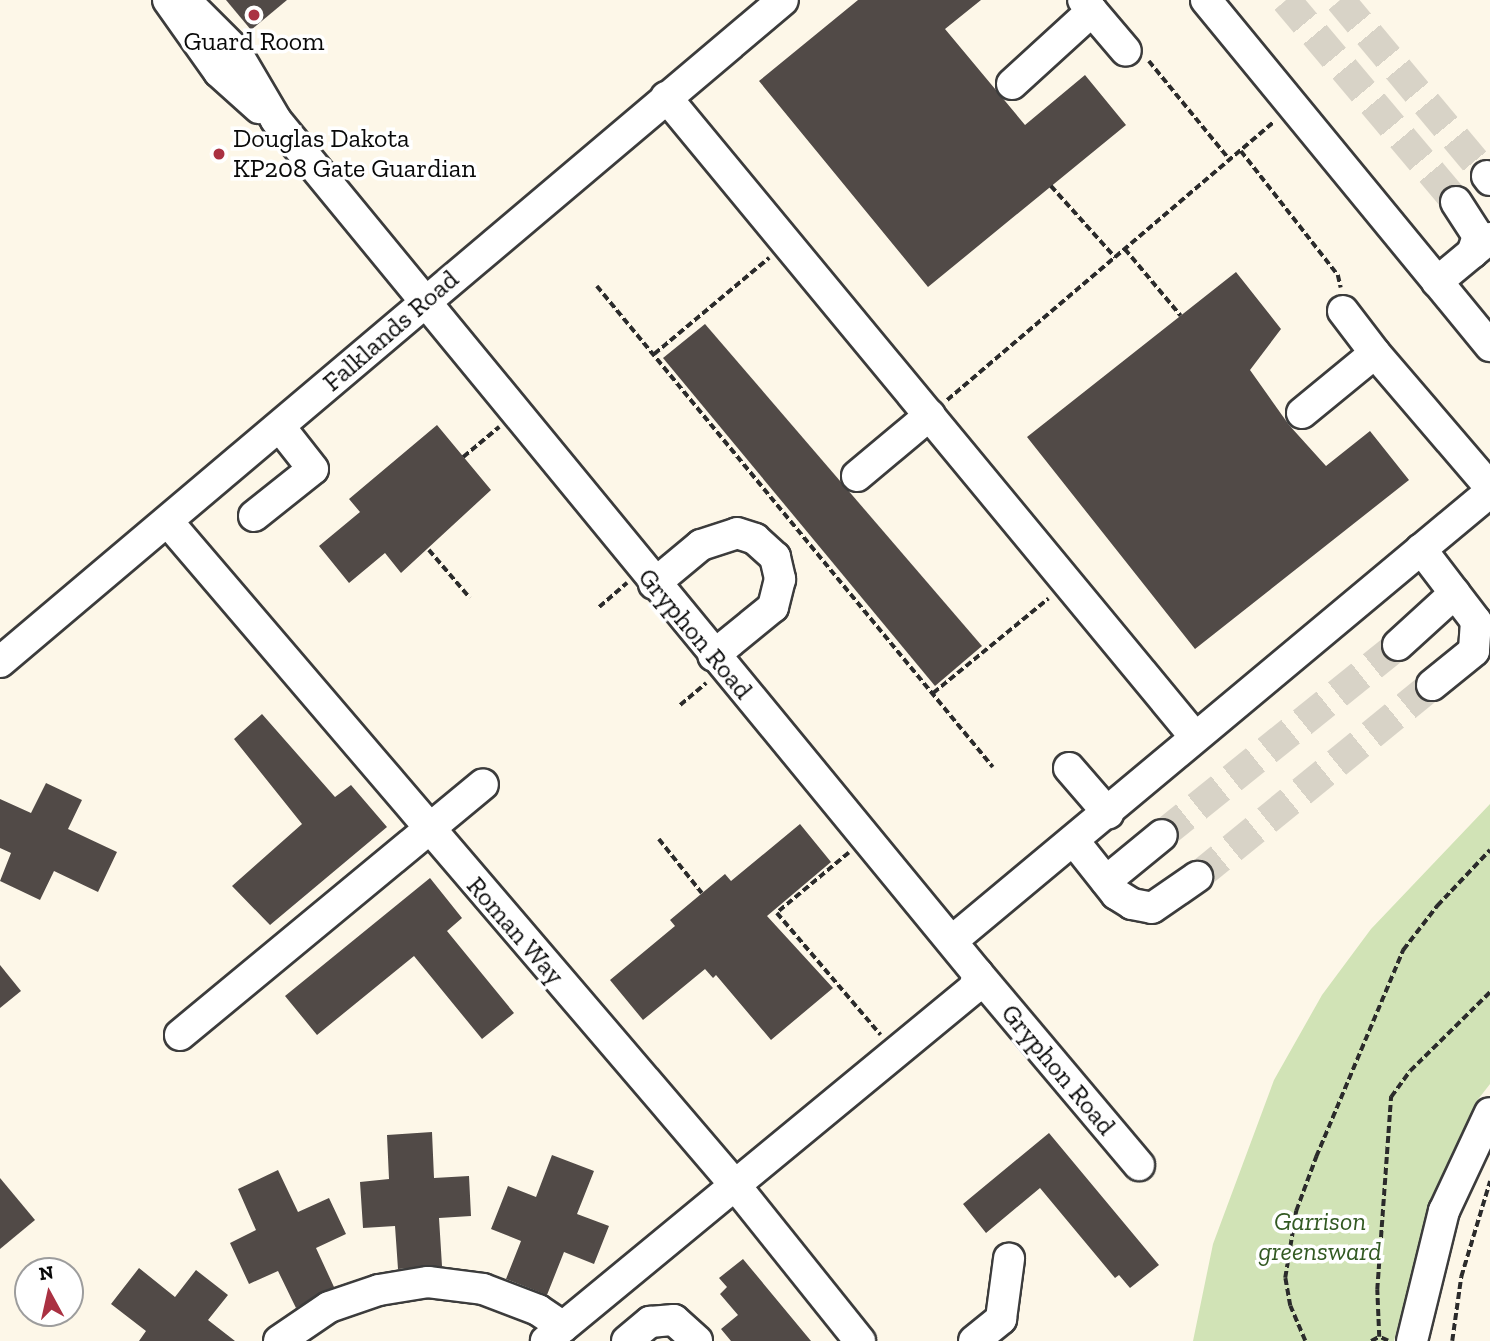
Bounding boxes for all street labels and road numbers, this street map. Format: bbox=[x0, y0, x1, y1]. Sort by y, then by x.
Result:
street label: Falklands Road bbox=[317, 264, 465, 398]
street label: Gryphon Road bbox=[631, 562, 759, 706]
street label: Roman Way bbox=[459, 870, 571, 992]
street label: Gryphon Road bbox=[994, 998, 1122, 1142]

